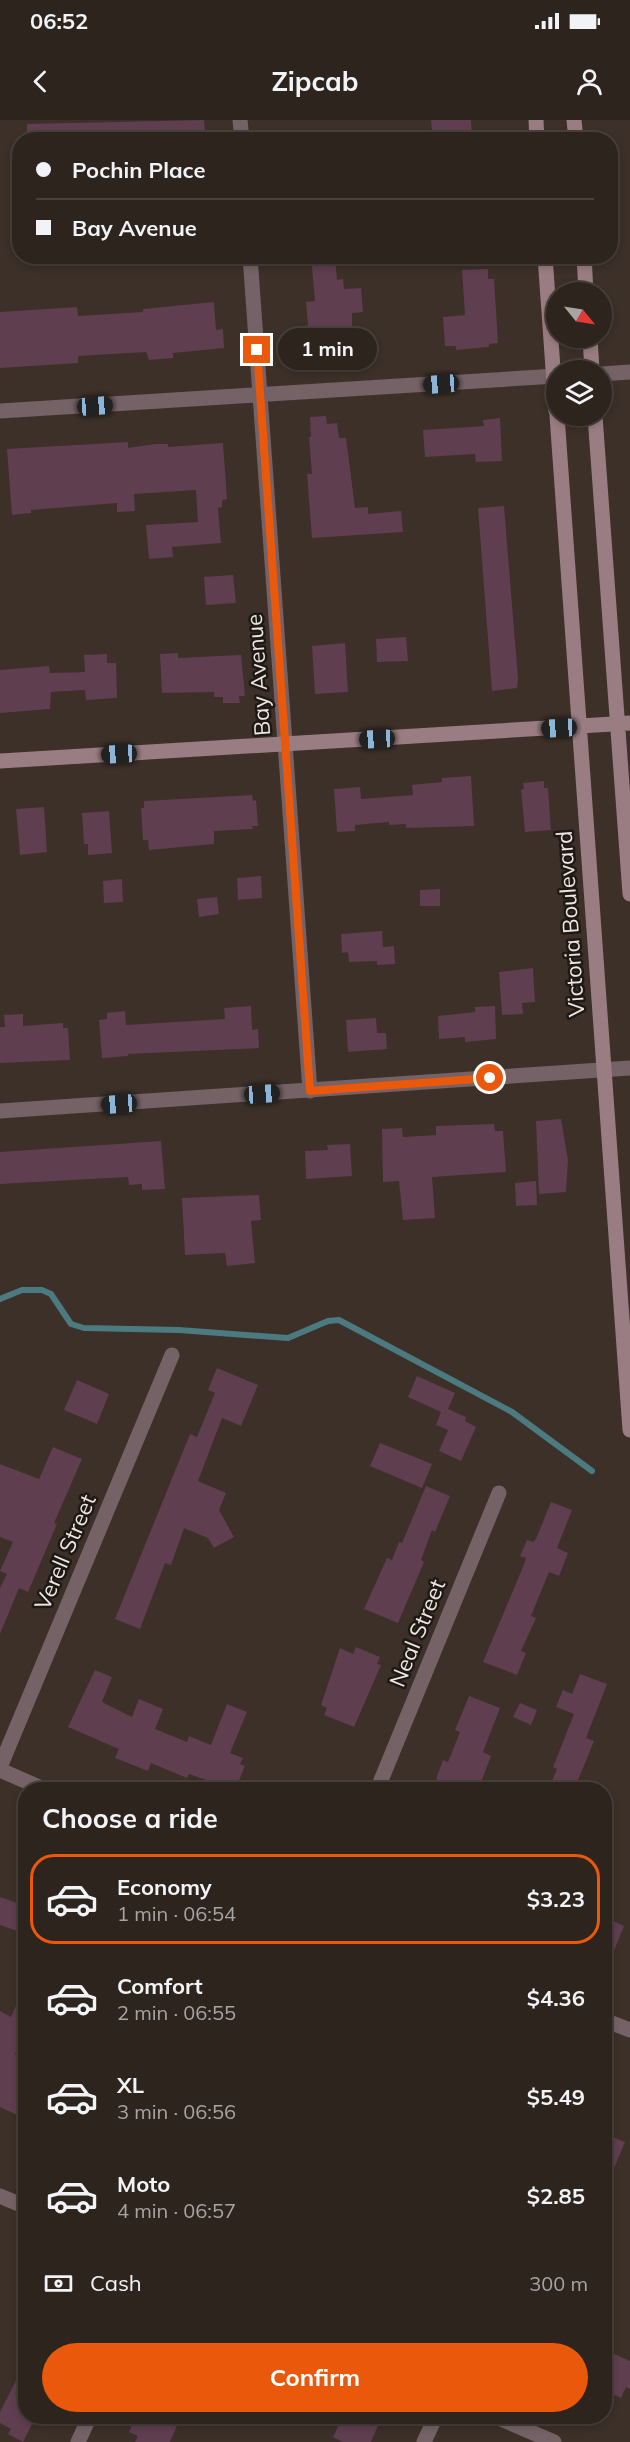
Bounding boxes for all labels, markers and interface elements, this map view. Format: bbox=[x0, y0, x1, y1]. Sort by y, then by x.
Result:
text: 06:52 bbox=[30, 7, 88, 35]
text: Zipcab bbox=[271, 64, 359, 98]
icon: back bbox=[24, 65, 57, 98]
icon: person bbox=[573, 65, 606, 98]
text: Pochin Place bbox=[72, 156, 205, 184]
text: Bay Avenue bbox=[72, 214, 197, 242]
north arrow bbox=[546, 282, 612, 348]
map controls bbox=[546, 282, 612, 426]
callout: 1 min bbox=[278, 329, 377, 371]
route end bbox=[243, 336, 270, 363]
text: 1 min bbox=[301, 336, 354, 361]
button: layers bbox=[546, 360, 612, 426]
car bbox=[422, 374, 460, 394]
car bbox=[76, 396, 114, 416]
street label: Bay Avenue bbox=[240, 613, 276, 737]
car bbox=[541, 718, 577, 738]
car bbox=[359, 729, 395, 749]
car bbox=[101, 744, 137, 764]
street label: Victoria Boulevard bbox=[550, 830, 590, 1018]
route start bbox=[476, 1064, 503, 1091]
car bbox=[243, 1084, 281, 1104]
car bbox=[100, 1094, 138, 1114]
street label: Verell Street bbox=[28, 1490, 102, 1614]
street label: Neal Street bbox=[383, 1575, 451, 1691]
text: Choose a ride bbox=[42, 1801, 218, 1835]
icon: car bbox=[45, 1872, 99, 1926]
text: Economy bbox=[117, 1873, 212, 1901]
text: $3.23 bbox=[527, 1885, 585, 1913]
text: 1 min · 06:54 bbox=[117, 1901, 236, 1926]
icon: car bbox=[45, 1971, 99, 2025]
text: Comfort bbox=[117, 1972, 203, 2000]
text: $4.36 bbox=[527, 1984, 585, 2012]
text: 2 min · 06:55 bbox=[117, 2000, 236, 2025]
icon: car bbox=[45, 2070, 99, 2124]
text: XL bbox=[117, 2071, 144, 2099]
text: $5.49 bbox=[527, 2083, 585, 2111]
text: 3 min · 06:56 bbox=[117, 2099, 236, 2124]
icon: car bbox=[45, 2169, 99, 2223]
text: Moto bbox=[117, 2170, 170, 2198]
text: $2.85 bbox=[527, 2182, 585, 2210]
text: 4 min · 06:57 bbox=[117, 2198, 236, 2223]
icon: cash bbox=[42, 2267, 75, 2300]
text: Cash bbox=[90, 2269, 142, 2297]
text: 300 m bbox=[529, 2271, 588, 2296]
button: Confirm bbox=[42, 2343, 588, 2412]

